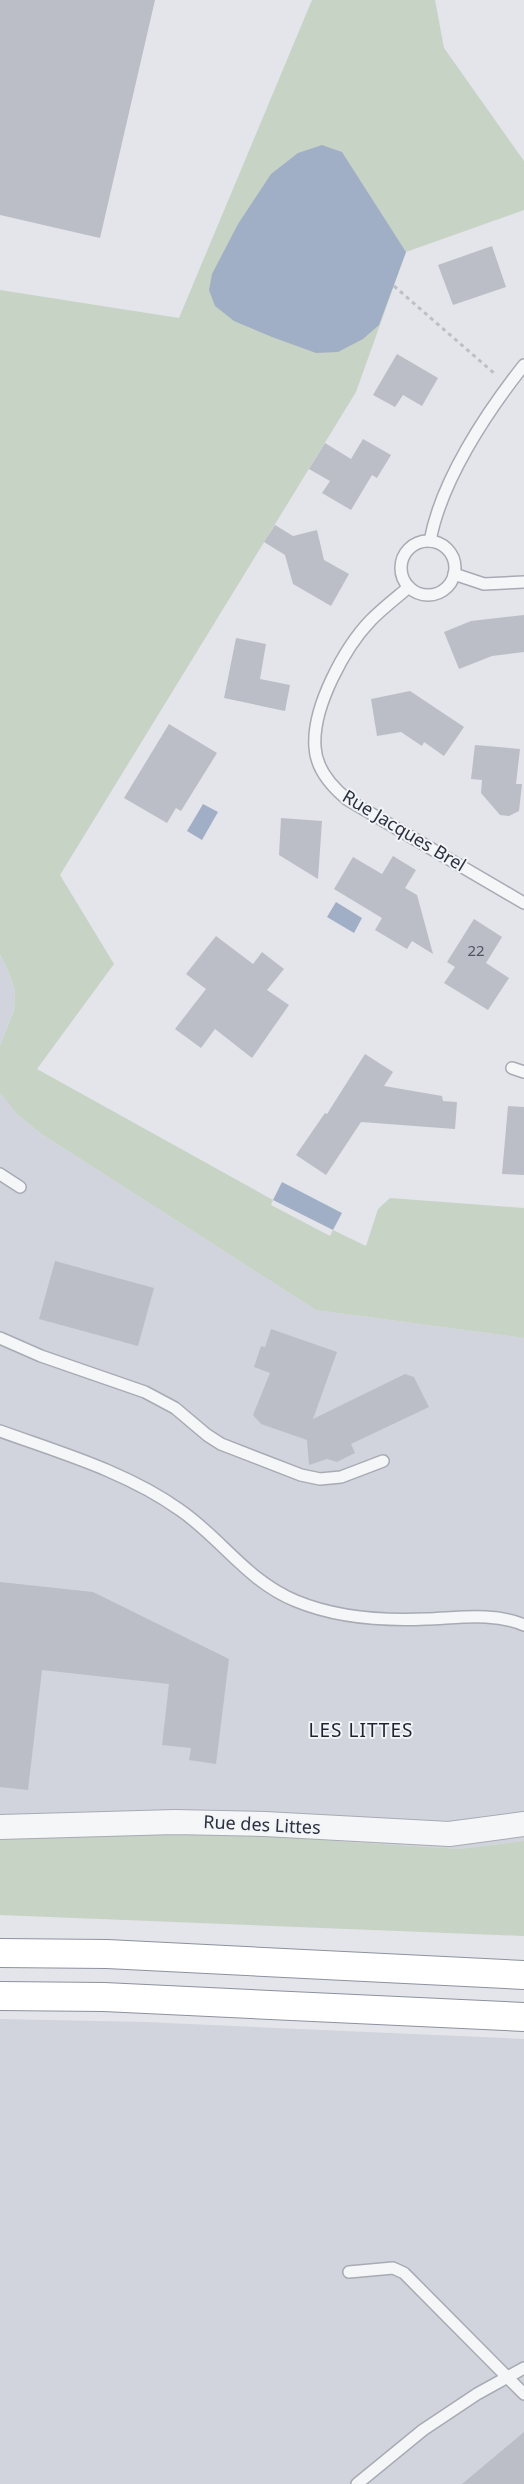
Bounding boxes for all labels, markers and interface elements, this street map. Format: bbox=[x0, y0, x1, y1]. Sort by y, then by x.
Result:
street label: Rue Jacques Brel bbox=[338, 784, 471, 876]
house number: 22 bbox=[467, 940, 485, 960]
district label: LES LITTES bbox=[309, 1717, 413, 1743]
street label: Rue des Littes bbox=[203, 1809, 321, 1839]

